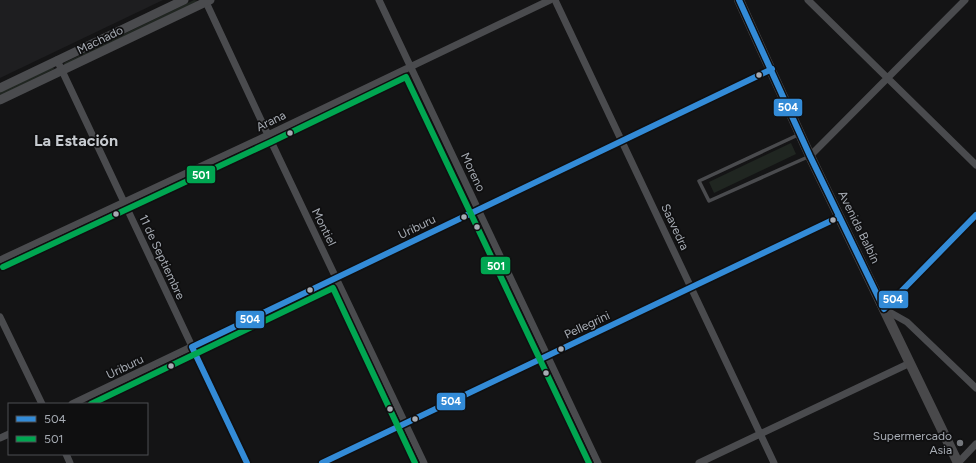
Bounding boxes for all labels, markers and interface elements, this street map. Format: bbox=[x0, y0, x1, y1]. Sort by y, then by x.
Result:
street label: Machado bbox=[75, 23, 125, 57]
unlabelled marker bbox=[754, 70, 764, 80]
line badge: 504 bbox=[773, 98, 803, 117]
text: 504 bbox=[778, 101, 798, 114]
street label: Arana bbox=[254, 108, 288, 134]
unlabelled marker bbox=[285, 128, 295, 138]
district label: La Estación bbox=[34, 131, 118, 150]
street label: Moreno bbox=[458, 150, 488, 194]
line badge: 501 bbox=[186, 165, 216, 184]
text: 501 bbox=[192, 169, 210, 182]
street label: Avenida Balbín bbox=[835, 188, 883, 266]
street label: Saavedra bbox=[658, 202, 692, 252]
street label: Montiel bbox=[309, 206, 339, 248]
unlabelled marker bbox=[111, 209, 121, 219]
street label: 11 de Septiembre bbox=[136, 212, 188, 302]
street label: Uriburu bbox=[396, 212, 438, 242]
unlabelled marker bbox=[459, 212, 469, 222]
unlabelled marker bbox=[828, 215, 838, 225]
unlabelled marker bbox=[472, 222, 482, 232]
line badge: 501 bbox=[480, 256, 511, 275]
text: 501 bbox=[487, 260, 505, 273]
unlabelled marker bbox=[305, 285, 315, 295]
line badge: 504 bbox=[878, 290, 909, 309]
text: 504 bbox=[883, 293, 903, 306]
street label: Pellegrini bbox=[562, 308, 612, 342]
line badge: 504 bbox=[235, 310, 265, 329]
text: 504 bbox=[240, 313, 260, 326]
unlabelled marker bbox=[556, 344, 566, 354]
street label: Uriburu bbox=[104, 352, 146, 382]
unlabelled marker bbox=[166, 361, 176, 371]
unlabelled marker bbox=[541, 368, 551, 378]
line badge: 504 bbox=[436, 392, 466, 411]
text: 504 bbox=[441, 395, 461, 408]
legend bbox=[8, 403, 148, 455]
unlabelled marker bbox=[385, 404, 395, 414]
text: 504 bbox=[44, 412, 67, 426]
unlabelled marker bbox=[410, 414, 420, 424]
place label: Supermercado Asia bbox=[873, 429, 952, 457]
text: 501 bbox=[44, 432, 64, 446]
marker: Supermercado Asia bbox=[955, 438, 965, 448]

